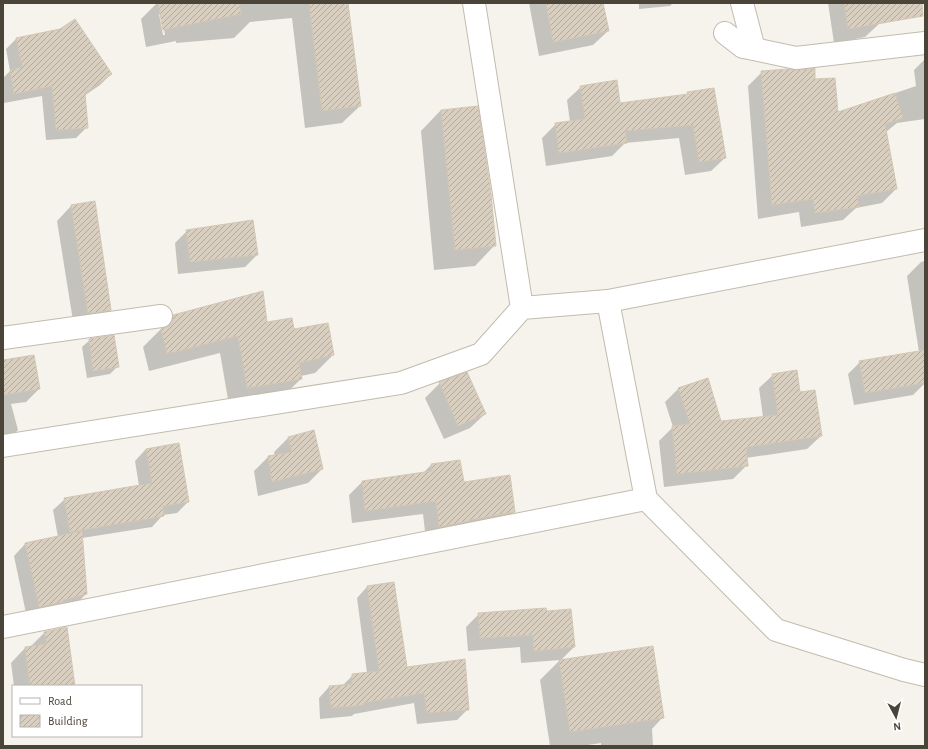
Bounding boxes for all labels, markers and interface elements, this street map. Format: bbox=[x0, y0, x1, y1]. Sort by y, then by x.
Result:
legend bbox=[12, 685, 142, 737]
text: Road bbox=[48, 695, 72, 707]
north arrow bbox=[876, 697, 916, 737]
text: Building bbox=[48, 715, 88, 727]
text: N bbox=[893, 721, 902, 732]

